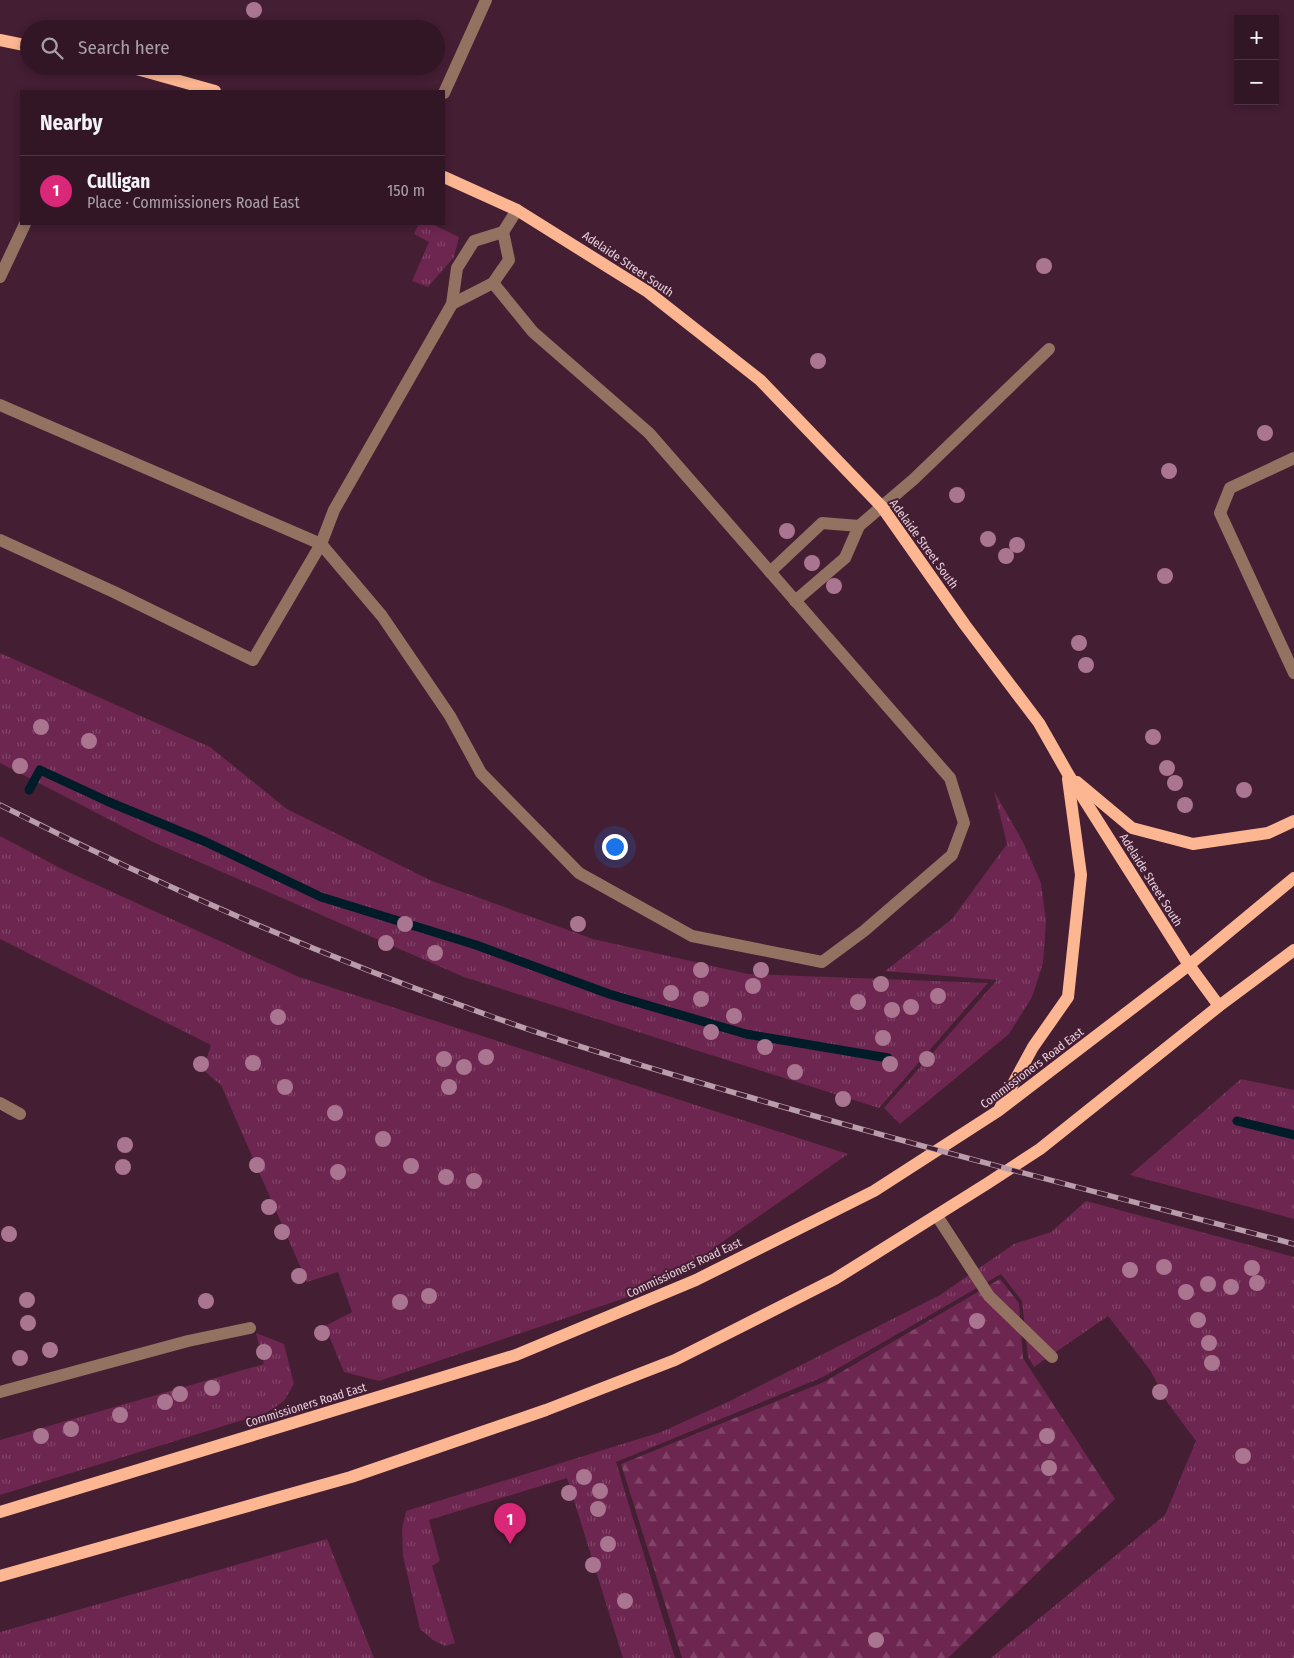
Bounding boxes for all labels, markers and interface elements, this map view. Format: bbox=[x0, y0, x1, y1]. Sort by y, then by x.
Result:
map controls bbox=[1234, 15, 1279, 105]
button: + bbox=[1234, 15, 1279, 60]
search box bbox=[20, 20, 445, 75]
icon: search bbox=[38, 34, 66, 62]
text: Search here bbox=[78, 36, 170, 59]
button: − bbox=[1234, 60, 1279, 105]
text: Nearby bbox=[40, 110, 102, 136]
text: Culligan bbox=[87, 170, 150, 193]
text: 1 bbox=[53, 181, 59, 200]
text: 150 m bbox=[387, 181, 425, 200]
text: Place · Commissioners Road East bbox=[87, 193, 300, 212]
street label: Adelaide Street South bbox=[580, 228, 676, 300]
street label: Adelaide Street South bbox=[887, 497, 961, 591]
street label: Adelaide Street South bbox=[1117, 831, 1185, 929]
your location bbox=[602, 834, 628, 860]
street label: Commissioners Road East bbox=[978, 1025, 1086, 1111]
street label: Commissioners Road East bbox=[624, 1235, 744, 1301]
street label: Commissioners Road East bbox=[244, 1380, 368, 1430]
pin: 1 bbox=[494, 1503, 526, 1544]

